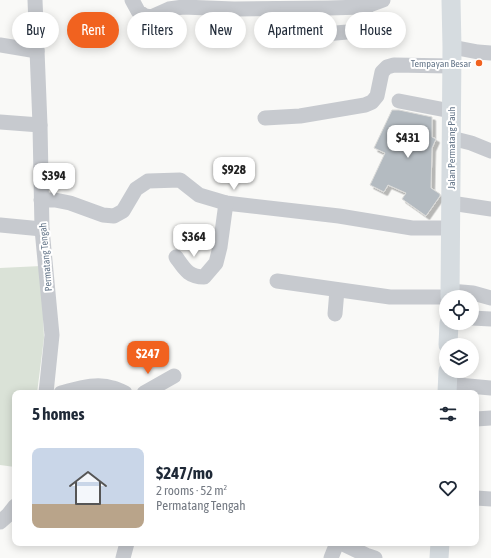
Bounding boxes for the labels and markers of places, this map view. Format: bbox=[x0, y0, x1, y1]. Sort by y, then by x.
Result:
place label: Tempayan Besar bbox=[411, 58, 472, 69]
marker: Tempayan Besar bbox=[474, 58, 484, 68]
pin: $431 bbox=[384, 125, 432, 159]
pin: $928 bbox=[210, 157, 258, 191]
pin: $394 bbox=[30, 163, 78, 197]
pin: $364 bbox=[170, 224, 218, 258]
pin: $247 bbox=[124, 341, 172, 375]

